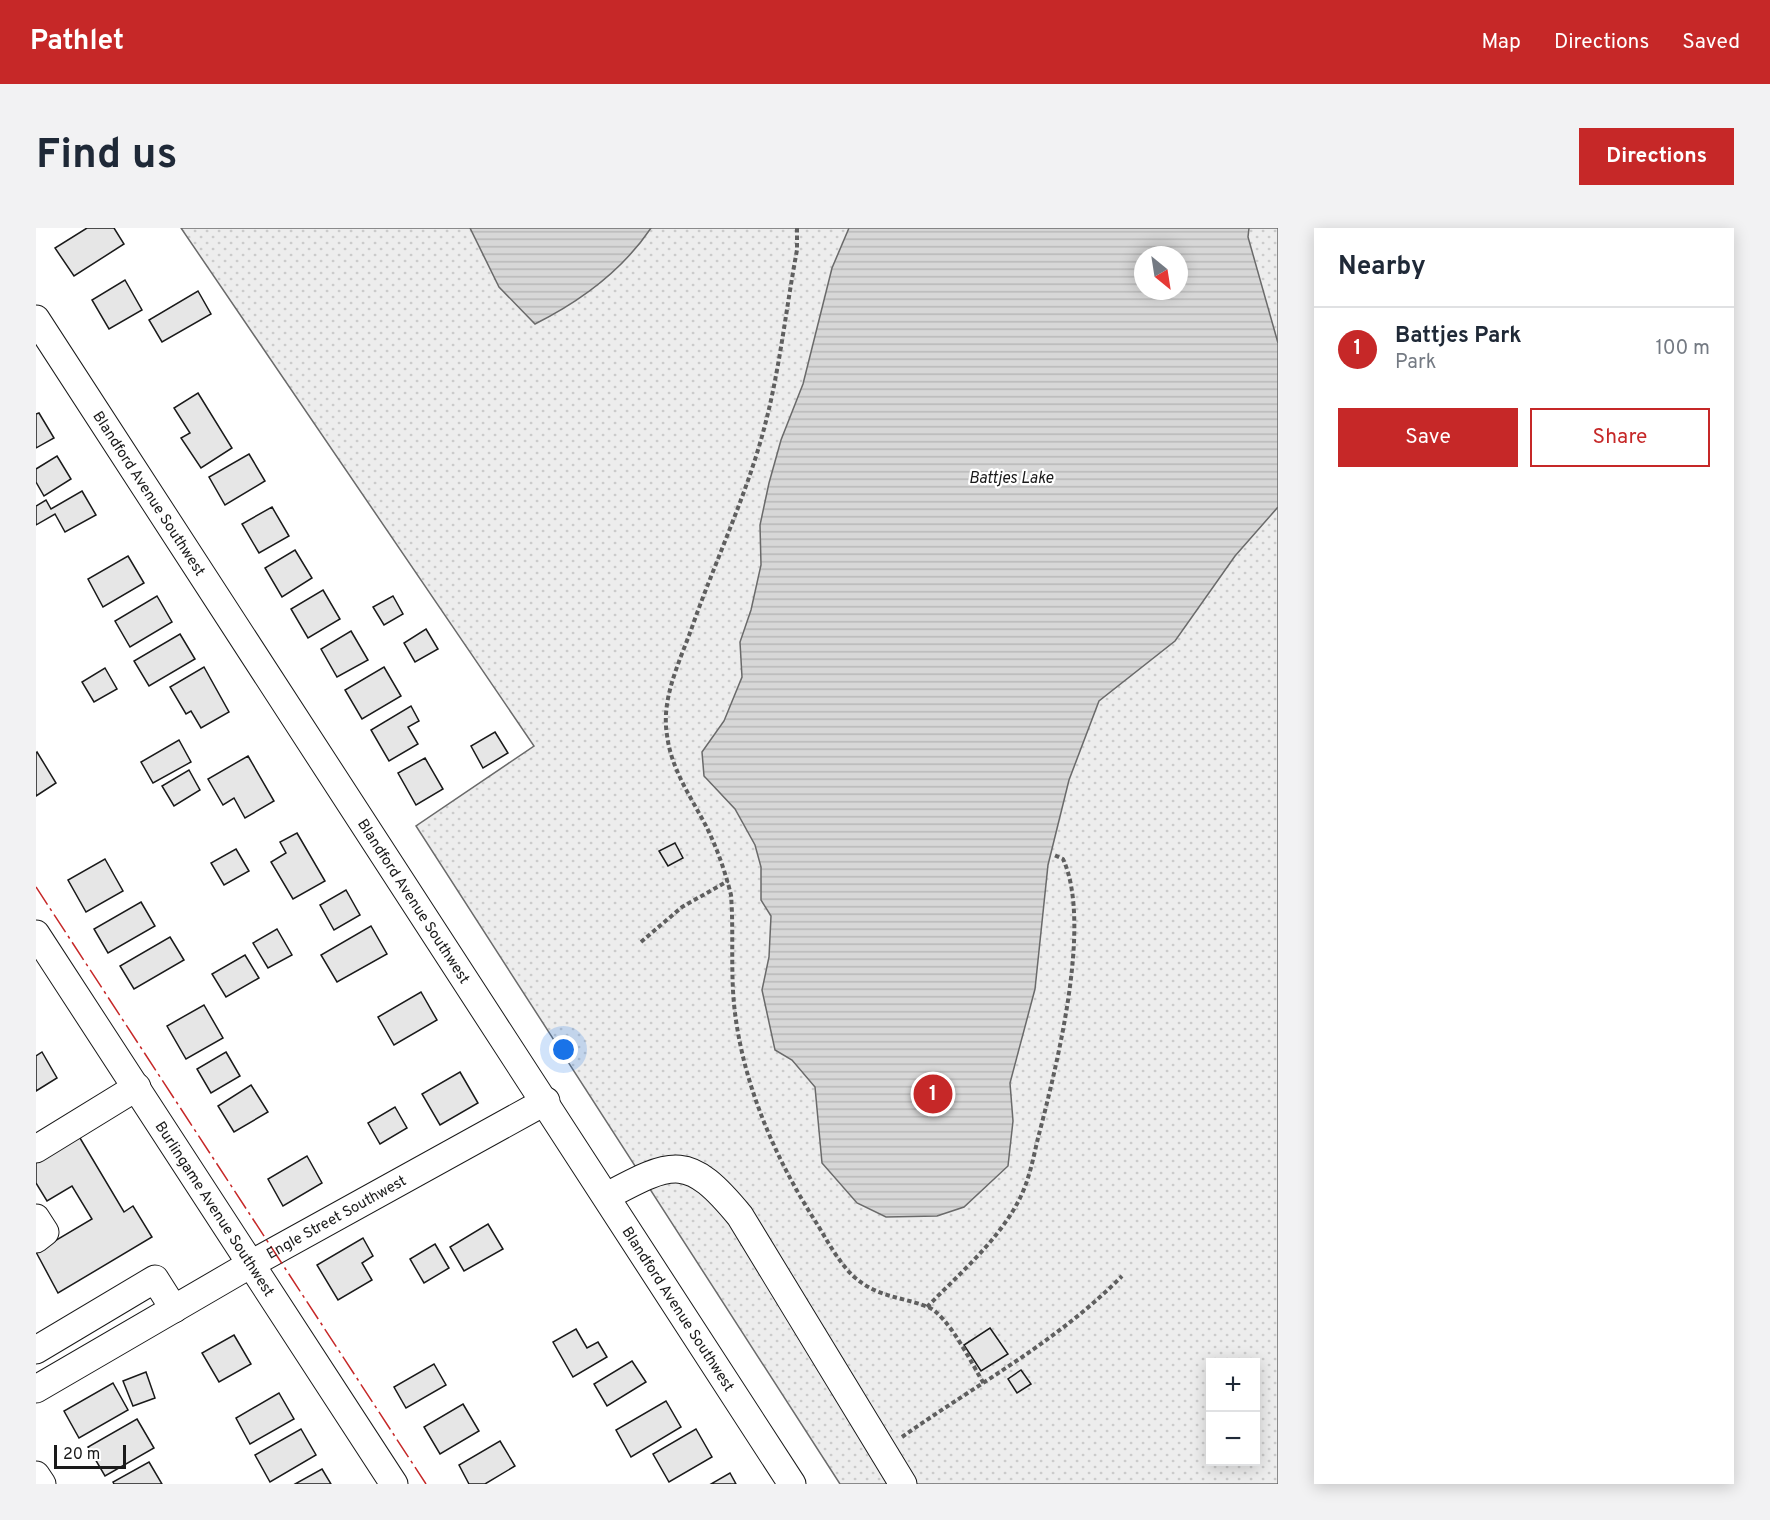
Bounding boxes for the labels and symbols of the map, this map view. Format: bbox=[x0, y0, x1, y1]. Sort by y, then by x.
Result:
north arrow bbox=[1134, 246, 1188, 300]
street label: Blandford Avenue Southwest bbox=[88, 408, 208, 580]
water label: Battjes Lake bbox=[969, 469, 1054, 489]
street label: Blandford Avenue Southwest bbox=[352, 816, 473, 988]
your location bbox=[549, 1035, 578, 1064]
pin: 1 bbox=[914, 1072, 952, 1116]
street label: Burlingame Avenue Southwest bbox=[150, 1119, 278, 1301]
street label: Engle Street Southwest bbox=[264, 1172, 410, 1264]
street label: Blandford Avenue Southwest bbox=[617, 1224, 738, 1396]
scale bar bbox=[54, 1442, 126, 1470]

